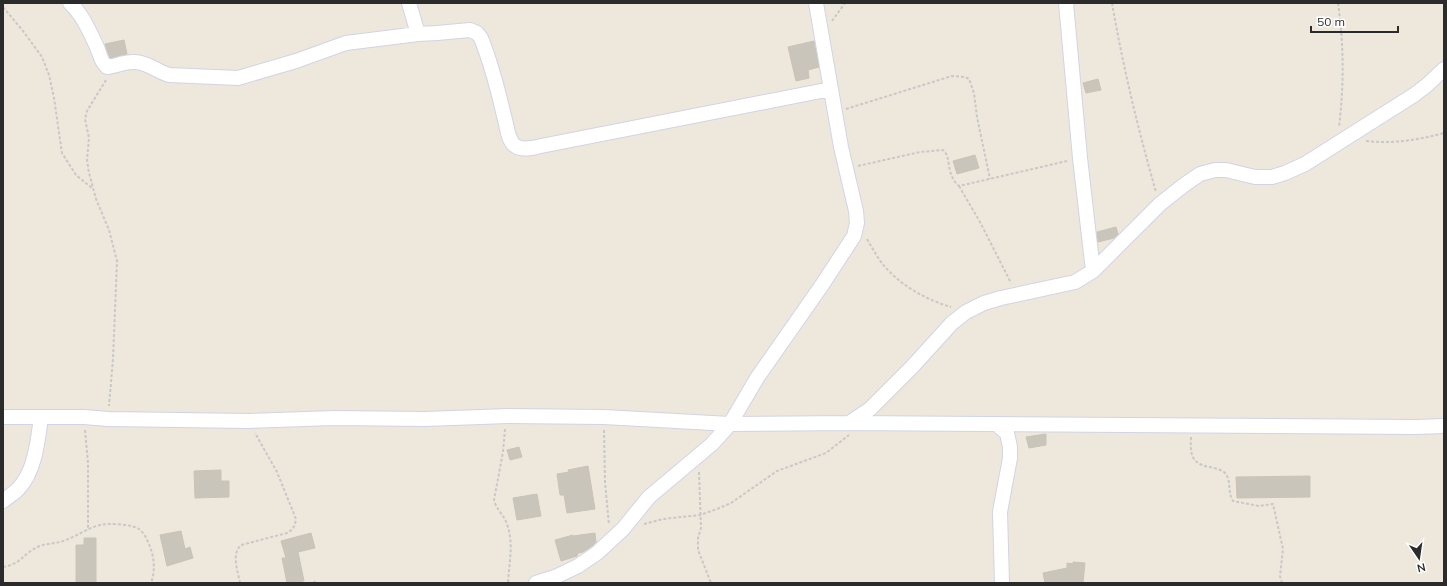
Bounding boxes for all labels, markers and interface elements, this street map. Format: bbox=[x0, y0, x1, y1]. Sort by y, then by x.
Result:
scale bar bbox=[1311, 8, 1398, 34]
text: 50 m bbox=[1317, 14, 1345, 29]
north arrow bbox=[1399, 538, 1439, 578]
text: N bbox=[1416, 560, 1427, 575]

